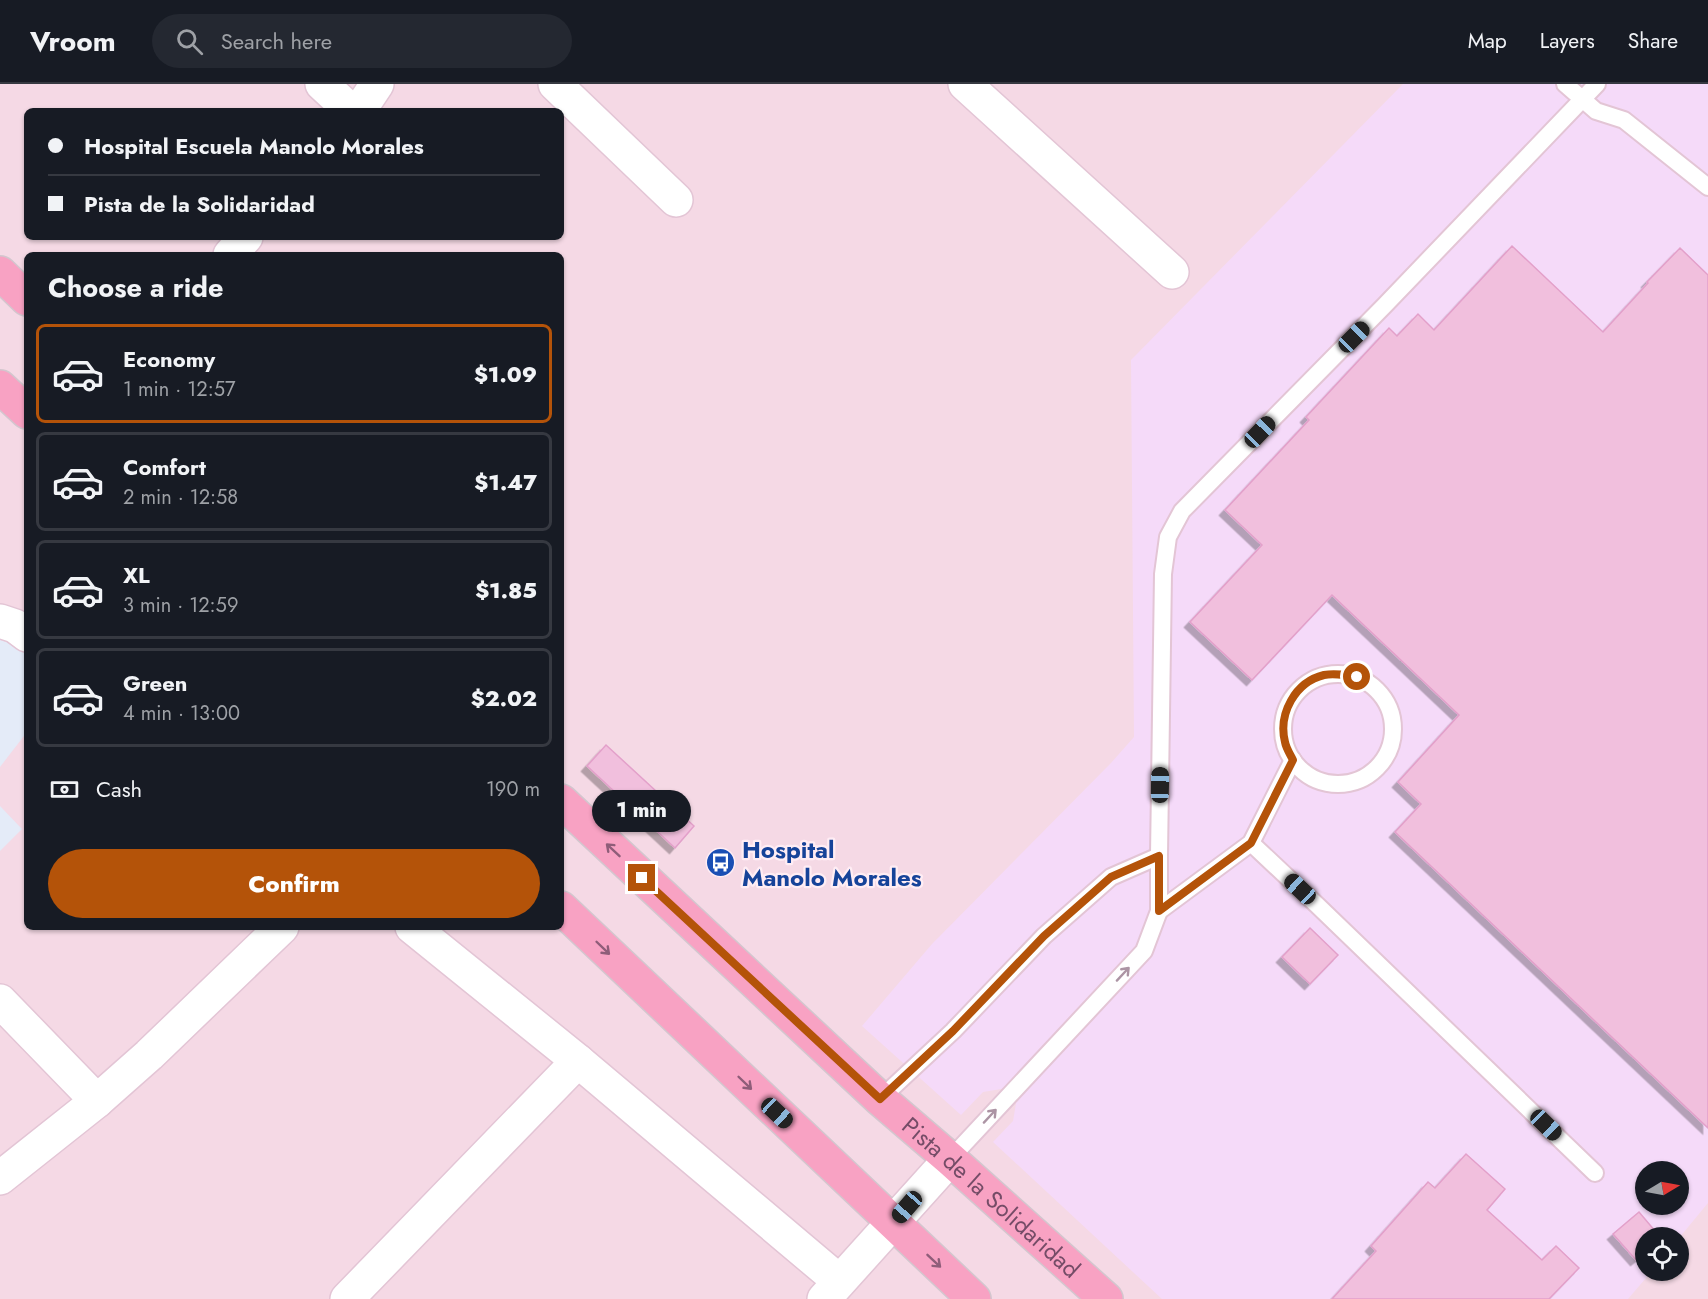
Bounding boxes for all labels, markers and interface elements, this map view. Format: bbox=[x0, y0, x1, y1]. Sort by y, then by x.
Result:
search box bbox=[152, 14, 572, 68]
text: Vroom bbox=[30, 21, 116, 62]
icon: search bbox=[173, 25, 206, 58]
text: Search here bbox=[221, 25, 332, 57]
text: Map bbox=[1468, 26, 1507, 56]
text: Layers bbox=[1540, 26, 1595, 56]
text: Share bbox=[1628, 26, 1678, 56]
text: Hospital Escuela Manolo Morales bbox=[84, 130, 424, 162]
text: Pista de la Solidaridad bbox=[84, 188, 315, 220]
text: Choose a ride bbox=[48, 268, 223, 307]
car bbox=[1335, 318, 1373, 356]
text: Economy bbox=[123, 343, 215, 375]
icon: car bbox=[51, 347, 105, 401]
text: $1.09 bbox=[474, 358, 537, 390]
text: 1 min · 12:57 bbox=[123, 375, 235, 404]
car bbox=[1241, 413, 1279, 451]
text: Comfort bbox=[123, 451, 206, 483]
icon: car bbox=[51, 455, 105, 509]
text: $1.47 bbox=[474, 466, 537, 498]
text: 2 min · 12:58 bbox=[123, 483, 238, 512]
text: XL bbox=[123, 559, 150, 591]
icon: car bbox=[51, 563, 105, 617]
text: $1.85 bbox=[475, 574, 537, 606]
text: 3 min · 12:59 bbox=[123, 591, 238, 620]
route start bbox=[1343, 663, 1370, 690]
text: Green bbox=[123, 667, 187, 699]
icon: car bbox=[51, 671, 105, 725]
text: $2.02 bbox=[471, 682, 537, 714]
text: 4 min · 13:00 bbox=[123, 699, 240, 728]
car bbox=[1151, 767, 1169, 803]
icon: cash bbox=[48, 773, 81, 806]
text: Cash bbox=[96, 773, 142, 805]
text: 190 m bbox=[486, 775, 540, 804]
callout: 1 min bbox=[592, 791, 692, 833]
text: 1 min bbox=[616, 796, 667, 825]
place label: Hospital Manolo Morales bbox=[742, 832, 922, 895]
one-way arrow bbox=[605, 843, 620, 857]
bus stop icon: Hospital Manolo Morales bbox=[705, 847, 737, 879]
button: Confirm bbox=[48, 849, 540, 918]
route end bbox=[628, 864, 655, 891]
car bbox=[1281, 870, 1319, 908]
one-way arrow bbox=[596, 941, 611, 956]
one-way arrow bbox=[1116, 967, 1130, 982]
one-way arrow bbox=[737, 1075, 752, 1090]
car bbox=[758, 1094, 796, 1132]
car bbox=[1527, 1106, 1565, 1144]
street label: Pista de la Solidaridad bbox=[895, 1108, 1088, 1286]
one-way arrow bbox=[983, 1109, 998, 1124]
north arrow bbox=[1635, 1161, 1689, 1215]
map controls bbox=[1635, 1161, 1689, 1281]
car bbox=[888, 1188, 926, 1226]
button: locate bbox=[1635, 1227, 1689, 1281]
one-way arrow bbox=[926, 1254, 941, 1268]

